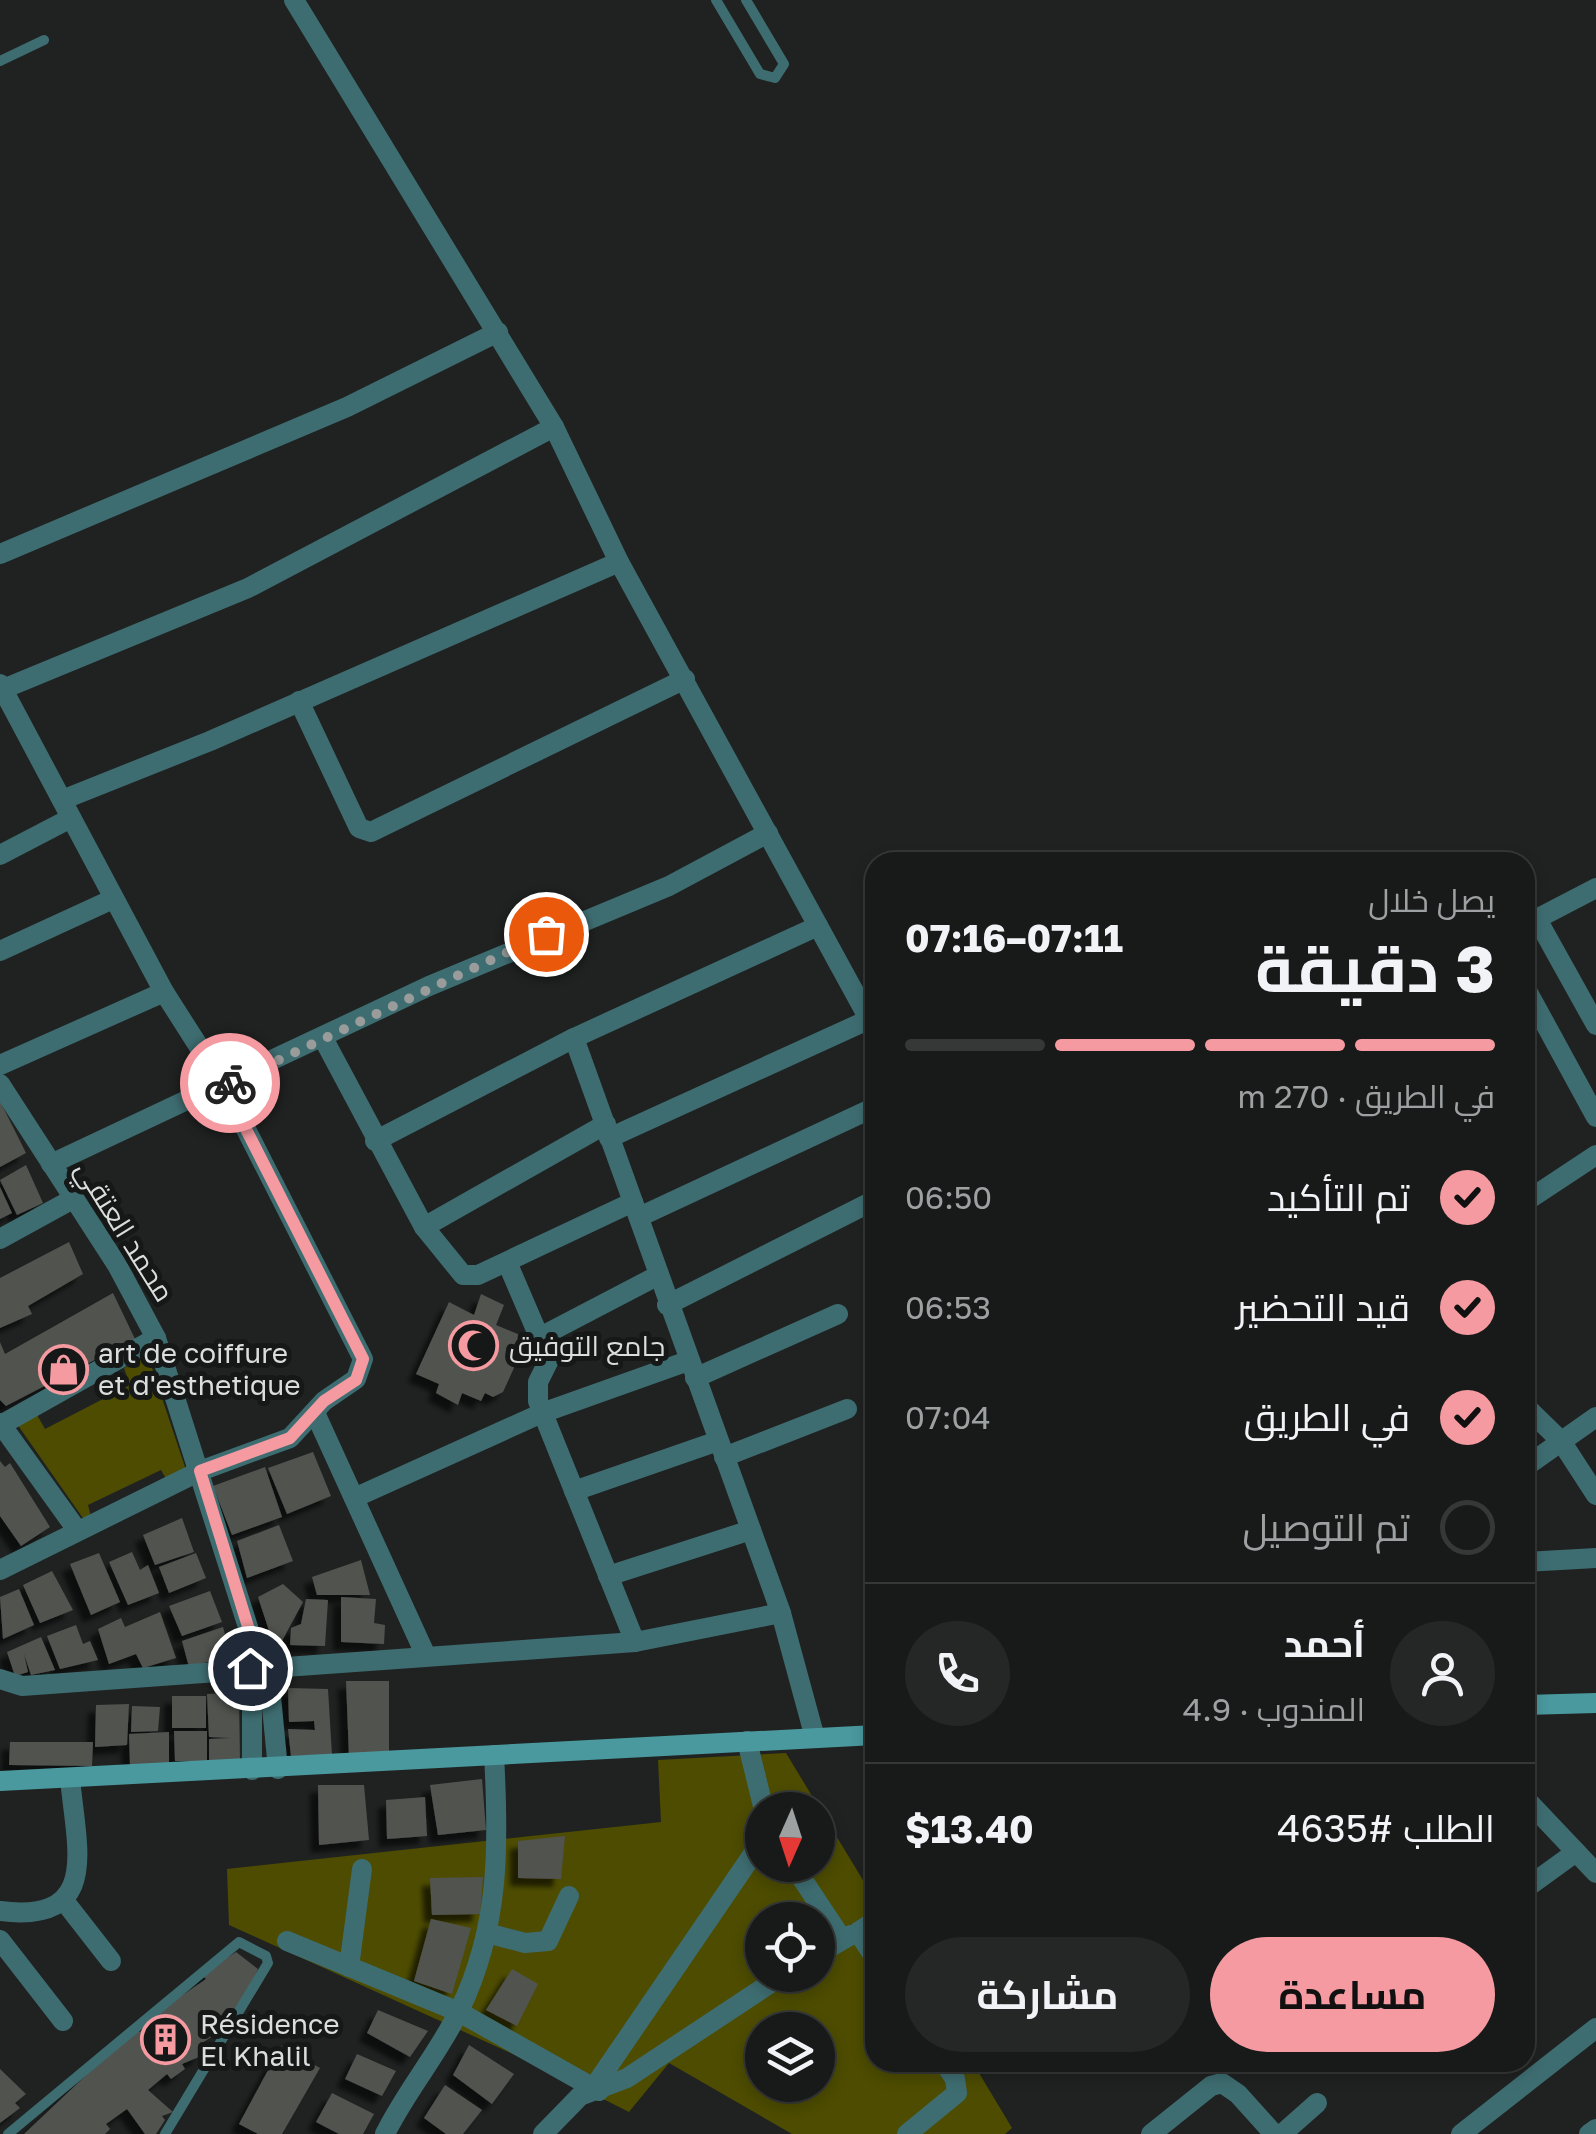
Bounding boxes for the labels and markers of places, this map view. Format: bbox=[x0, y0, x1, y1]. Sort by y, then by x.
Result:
pin bbox=[504, 892, 589, 977]
mosque icon: جامع التوفيق bbox=[448, 1320, 500, 1372]
place label: جامع التوفيق bbox=[509, 1329, 665, 1365]
place label: art de coiffure et d'esthetique bbox=[98, 1336, 300, 1401]
shop icon: art de coiffure et d'esthetique bbox=[37, 1343, 89, 1395]
pin bbox=[208, 1626, 293, 1711]
place label: Résidence El Khalil bbox=[200, 2007, 340, 2072]
building icon: Résidence El Khalil bbox=[139, 2014, 191, 2066]

